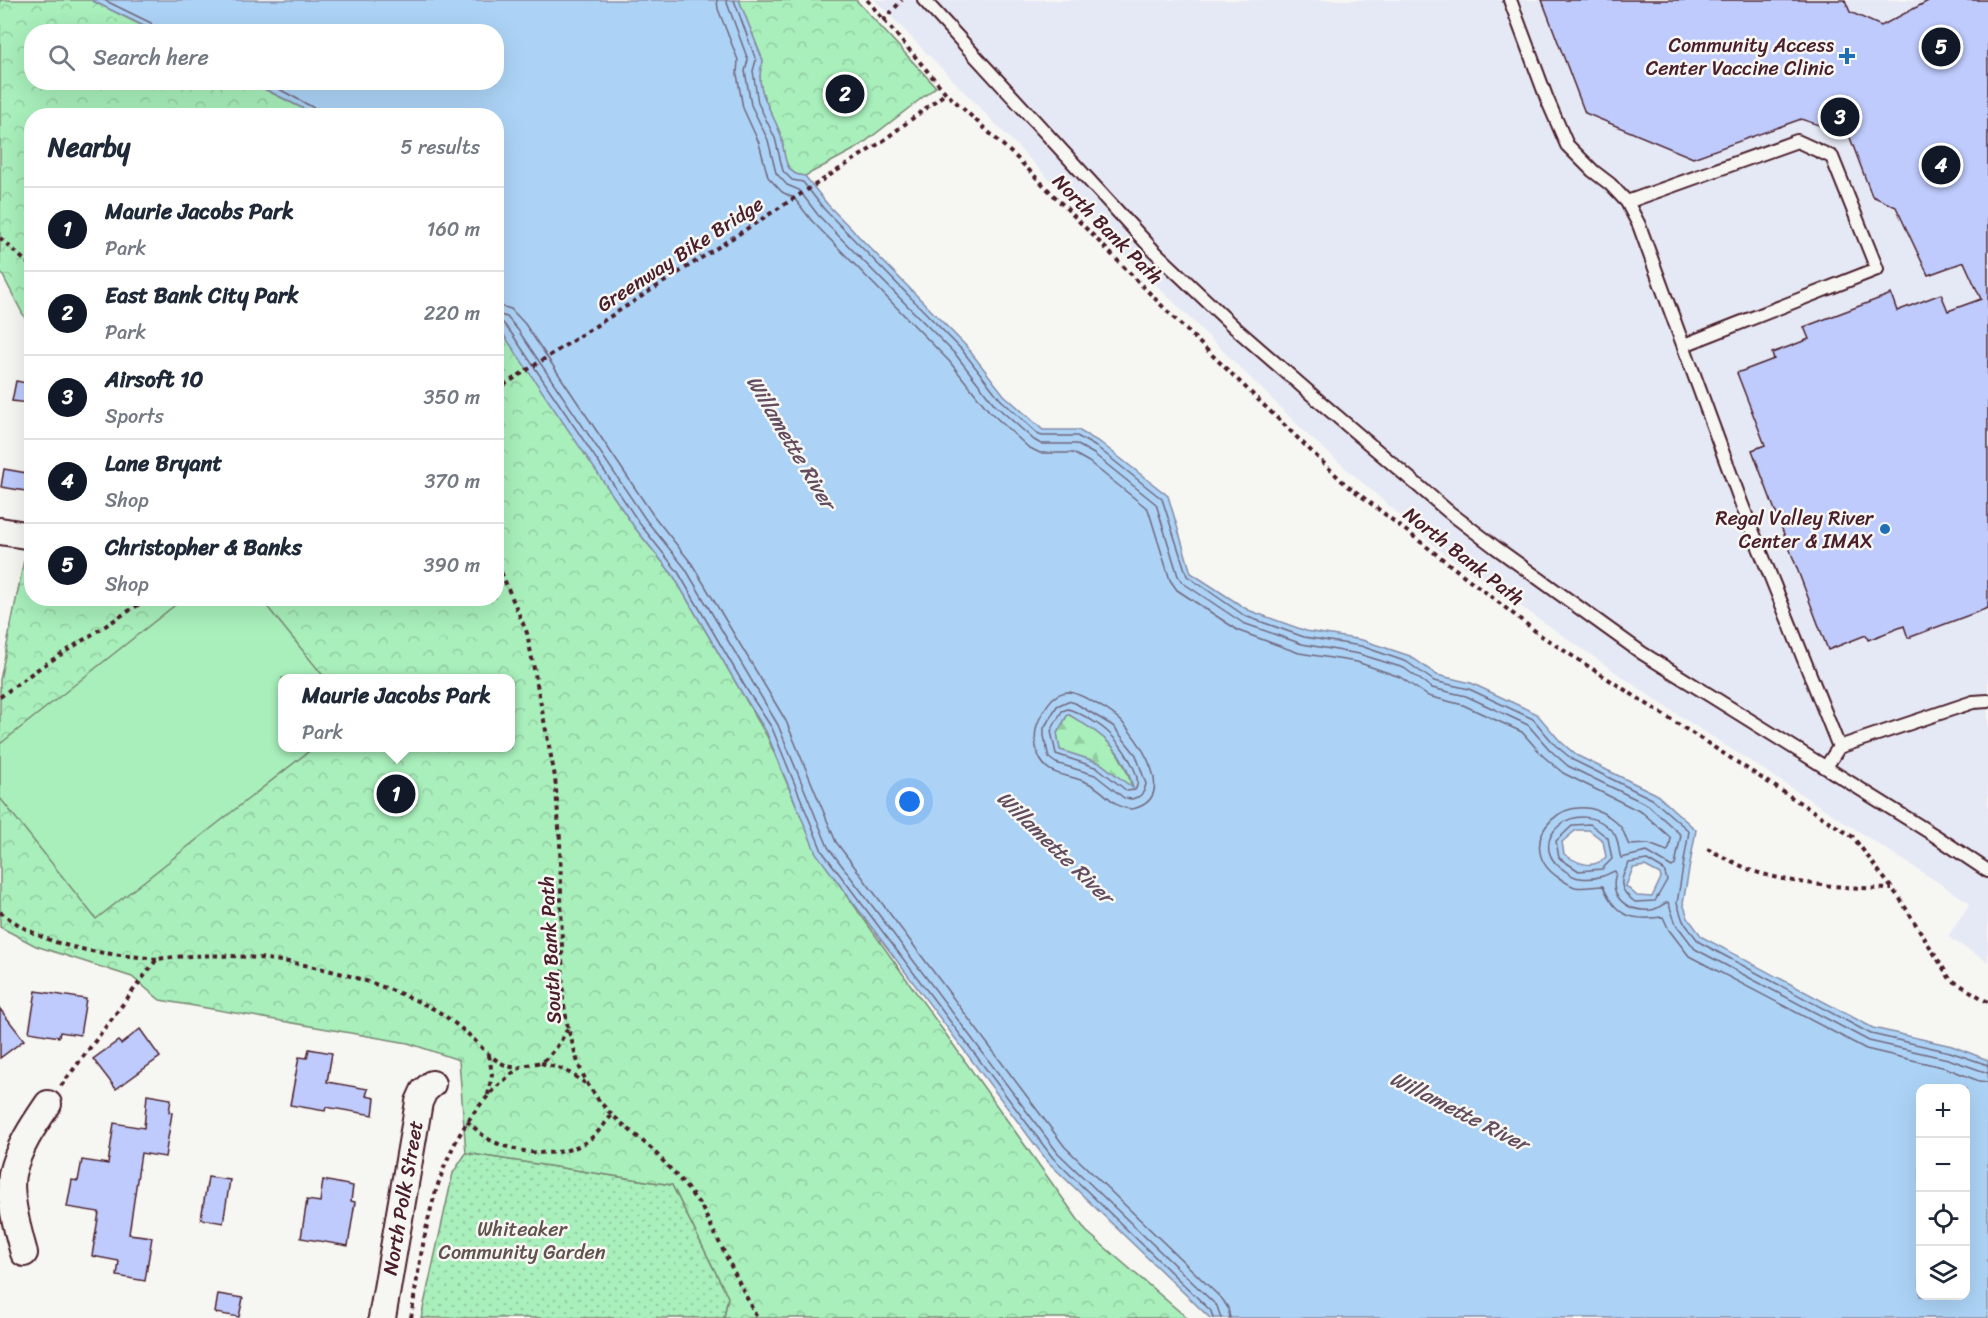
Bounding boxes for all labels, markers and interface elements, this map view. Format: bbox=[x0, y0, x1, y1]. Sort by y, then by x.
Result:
search box bbox=[24, 24, 504, 90]
pin: 5 bbox=[1922, 24, 1960, 70]
place label: Community Access Center Vaccine Clinic bbox=[1646, 28, 1835, 86]
text: Search here bbox=[93, 38, 209, 77]
icon: search bbox=[45, 41, 78, 74]
marker: Community Access Center Vaccine Clinic bbox=[1838, 47, 1856, 65]
pin: 2 bbox=[826, 72, 864, 116]
pin: 3 bbox=[1820, 94, 1860, 140]
text: Nearby bbox=[48, 124, 130, 170]
text: 5 results bbox=[401, 130, 480, 165]
pin: 4 bbox=[1922, 142, 1960, 188]
street label: North Bank Path bbox=[1044, 165, 1172, 293]
street label: Greenway Bike Bridge bbox=[590, 187, 771, 322]
text: Maurie Jacobs Park bbox=[105, 192, 294, 231]
text: 1 bbox=[63, 212, 72, 247]
text: 160 m bbox=[427, 212, 480, 247]
text: Park bbox=[105, 231, 146, 266]
text: East Bank City Park bbox=[105, 276, 299, 315]
text: 2 bbox=[62, 296, 73, 331]
text: 220 m bbox=[424, 296, 480, 331]
text: Park bbox=[105, 315, 146, 350]
text: Airsoft 10 bbox=[105, 360, 203, 399]
water label: Willamette River bbox=[736, 367, 849, 520]
text: 3 bbox=[62, 380, 73, 415]
text: 350 m bbox=[424, 380, 480, 415]
text: Sports bbox=[105, 399, 164, 434]
text: Lane Bryant bbox=[105, 444, 222, 483]
text: 4 bbox=[61, 464, 74, 499]
text: 370 m bbox=[424, 464, 480, 499]
text: Shop bbox=[105, 483, 149, 518]
street label: North Bank Path bbox=[1395, 498, 1532, 615]
place label: Regal Valley River Center & IMAX bbox=[1716, 501, 1875, 559]
marker: Regal Valley River Center & IMAX bbox=[1878, 522, 1892, 536]
text: Christopher & Banks bbox=[105, 528, 302, 567]
text: 5 bbox=[61, 548, 74, 583]
text: 390 m bbox=[424, 548, 480, 583]
text: Shop bbox=[105, 567, 149, 602]
popup bbox=[278, 674, 515, 752]
text: Maurie Jacobs Park bbox=[302, 676, 491, 715]
text: Park bbox=[302, 715, 343, 750]
pin: 1 bbox=[376, 772, 416, 816]
water label: Willamette River bbox=[987, 781, 1126, 916]
your location bbox=[895, 787, 924, 816]
street label: South Bank Path bbox=[529, 875, 572, 1025]
water label: Willamette River bbox=[1383, 1060, 1539, 1164]
map controls bbox=[1916, 1084, 1970, 1300]
button: + bbox=[1916, 1084, 1970, 1138]
street label: North Polk Street bbox=[373, 1118, 434, 1278]
button: − bbox=[1916, 1138, 1970, 1192]
button: locate bbox=[1916, 1192, 1970, 1246]
park label: Whiteaker Community Garden bbox=[438, 1212, 606, 1270]
button: layers bbox=[1916, 1246, 1970, 1300]

